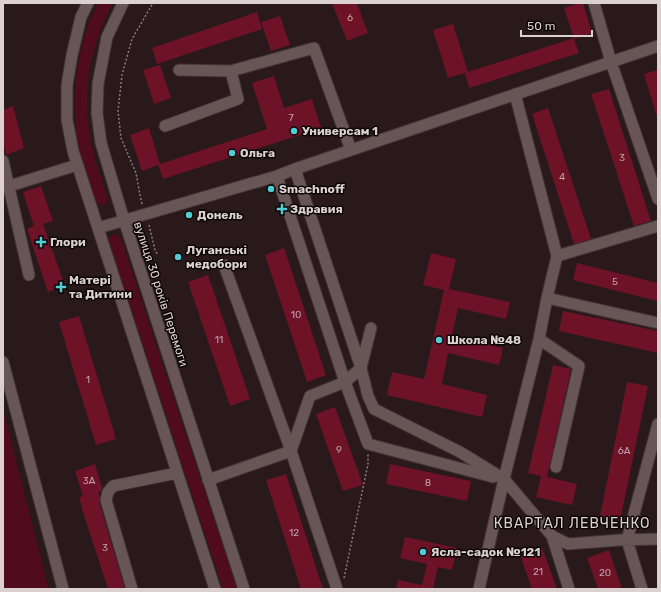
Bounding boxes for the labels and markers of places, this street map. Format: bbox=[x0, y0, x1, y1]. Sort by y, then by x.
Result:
place label: Универсам 1 bbox=[302, 124, 378, 138]
marker: Универсам 1 bbox=[289, 126, 299, 136]
place label: Ольга bbox=[240, 146, 275, 160]
marker: Ольга bbox=[227, 148, 237, 158]
place label: Smachnoff bbox=[279, 182, 345, 196]
marker: Smachnoff bbox=[266, 184, 276, 194]
place label: Здравия bbox=[290, 202, 343, 216]
marker: Здравия bbox=[277, 204, 287, 214]
place label: Донель bbox=[197, 208, 243, 222]
marker: Донель bbox=[184, 210, 194, 220]
place label: Глори bbox=[50, 235, 86, 249]
marker: Глори bbox=[35, 236, 47, 248]
place label: Луганські медобори bbox=[186, 243, 247, 271]
marker: Луганські медобори bbox=[173, 252, 183, 262]
place label: Матері та Дитини bbox=[69, 273, 132, 301]
marker: Матері та Дитини bbox=[56, 282, 66, 292]
place label: Школа №48 bbox=[447, 333, 521, 347]
marker: Школа №48 bbox=[434, 335, 444, 345]
place label: Ясла-садок №121 bbox=[431, 545, 540, 559]
marker: Ясла-садок №121 bbox=[418, 547, 428, 557]

